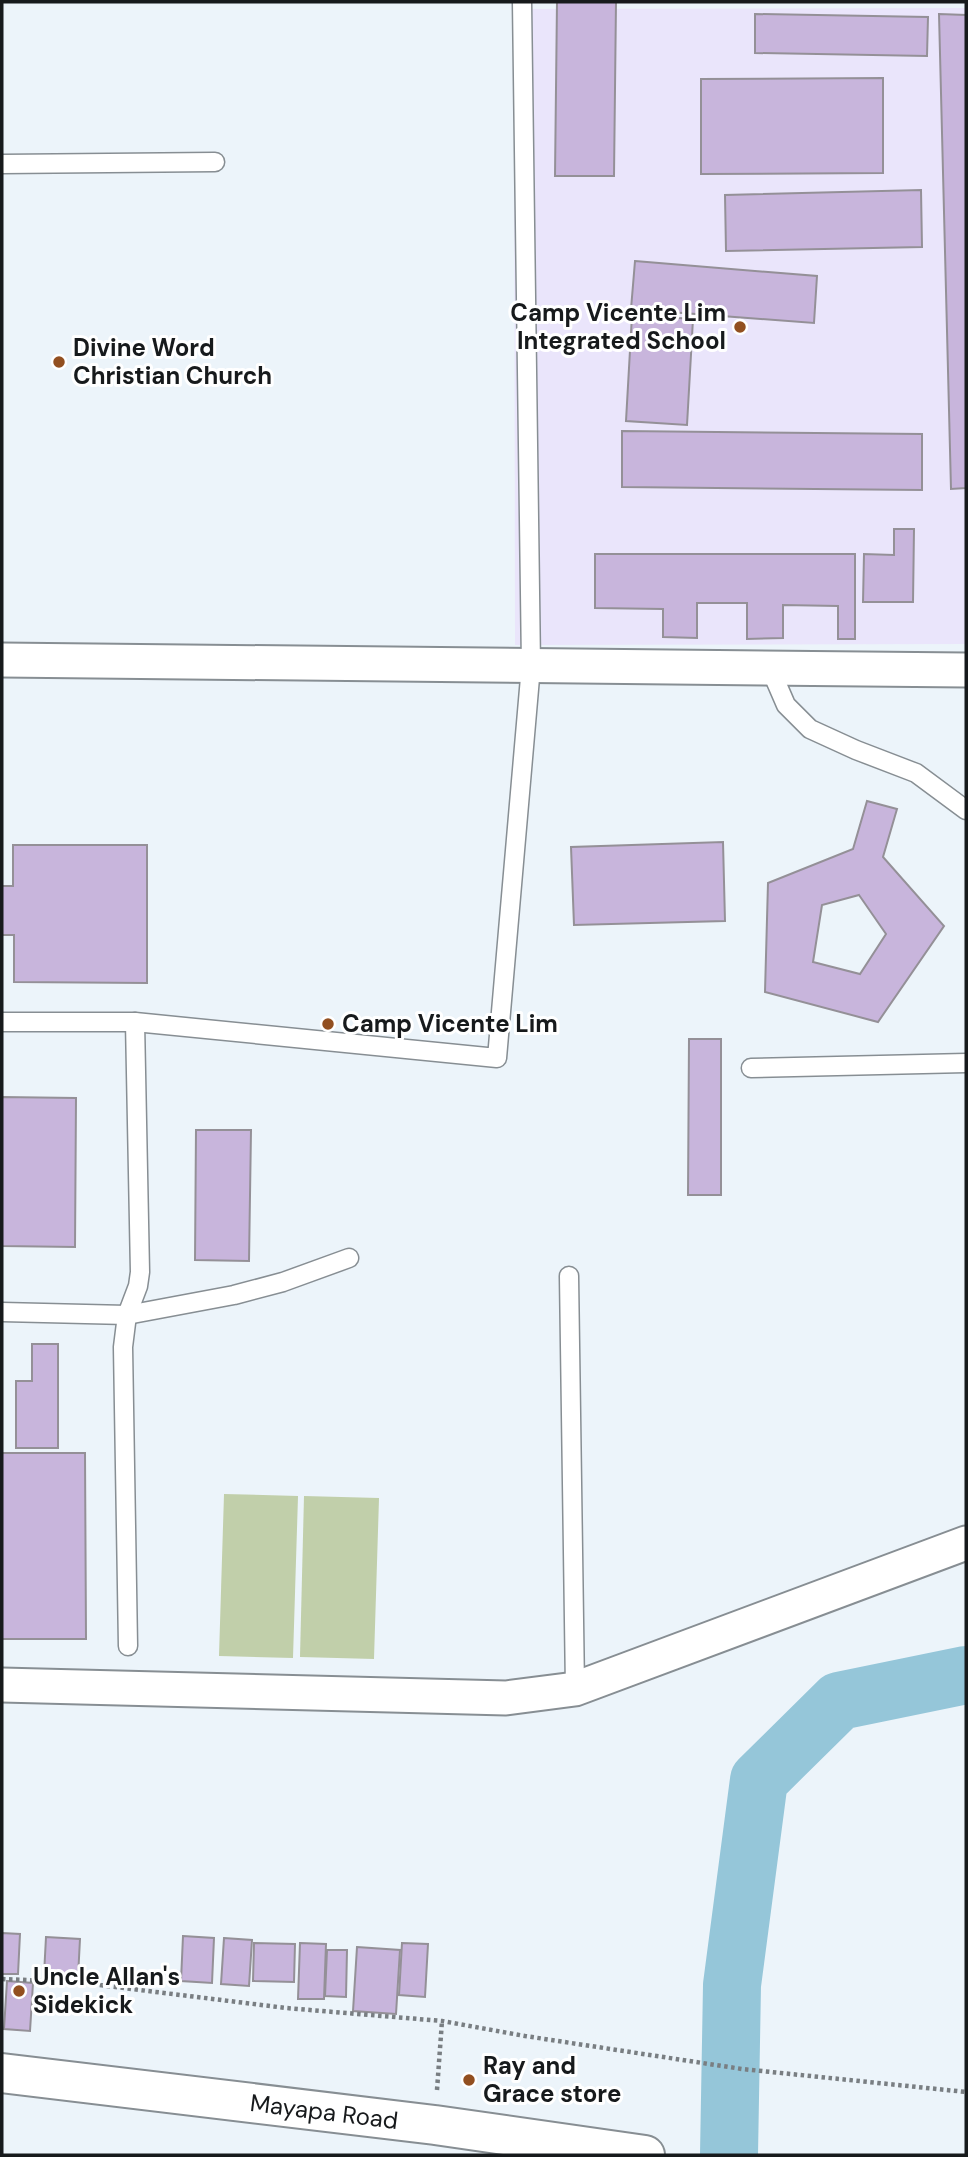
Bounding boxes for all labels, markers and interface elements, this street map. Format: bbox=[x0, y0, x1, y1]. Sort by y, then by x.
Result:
place label: Camp Vicente Lim Integrated School bbox=[510, 297, 726, 356]
marker: Camp Vicente Lim Integrated School bbox=[732, 319, 748, 335]
place label: Divine Word Christian Church bbox=[73, 332, 272, 391]
marker: Divine Word Christian Church bbox=[51, 354, 67, 370]
place label: Camp Vicente Lim bbox=[342, 1008, 558, 1039]
marker: Camp Vicente Lim bbox=[320, 1016, 336, 1032]
place label: Uncle Allan's Sidekick bbox=[33, 1961, 180, 2020]
marker: Uncle Allan's Sidekick bbox=[11, 1983, 27, 1999]
place label: Ray and Grace store bbox=[483, 2050, 621, 2109]
marker: Ray and Grace store bbox=[461, 2072, 477, 2088]
street label: Mayapa Road bbox=[248, 2087, 400, 2136]

